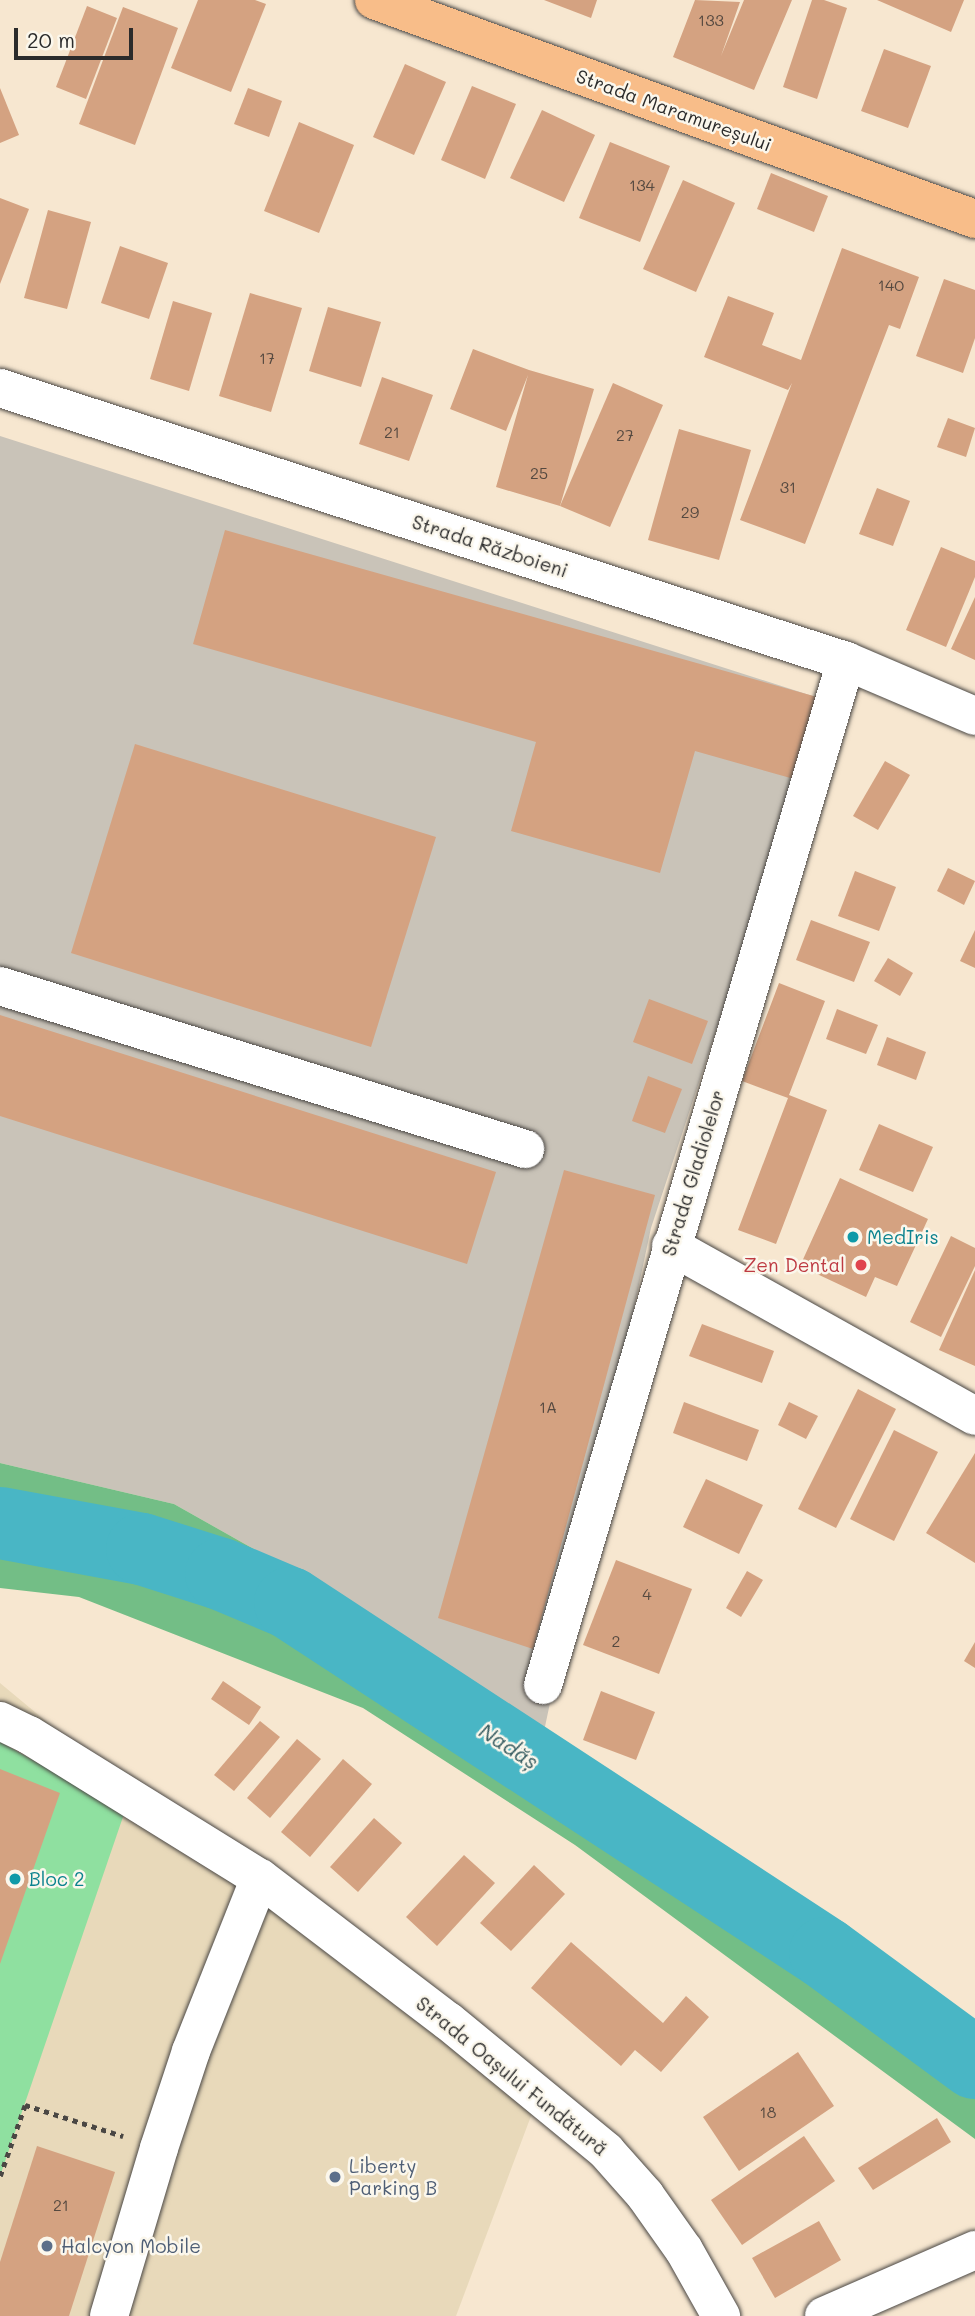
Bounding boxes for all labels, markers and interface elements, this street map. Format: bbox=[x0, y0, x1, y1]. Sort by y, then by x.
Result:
house number: 133 bbox=[698, 10, 724, 30]
scale bar bbox=[18, 14, 136, 58]
text: 20 m bbox=[27, 26, 75, 53]
street label: Strada Maramureșului bbox=[573, 64, 775, 156]
house number: 134 bbox=[629, 175, 655, 195]
house number: 140 bbox=[878, 275, 904, 295]
house number: 17 bbox=[259, 348, 275, 368]
house number: 21 bbox=[384, 422, 400, 442]
house number: 27 bbox=[616, 425, 634, 445]
house number: 25 bbox=[530, 463, 548, 483]
house number: 31 bbox=[780, 477, 796, 497]
house number: 29 bbox=[681, 502, 699, 522]
street label: Strada Războieni bbox=[409, 510, 571, 582]
street label: Strada Gladiolelor bbox=[657, 1087, 729, 1259]
place label: MedIris bbox=[867, 1226, 939, 1248]
marker: MedIris bbox=[845, 1229, 861, 1245]
place label: Zen Dental bbox=[744, 1254, 845, 1276]
marker: Zen Dental bbox=[851, 1255, 871, 1275]
house number: 1A bbox=[539, 1397, 557, 1417]
house number: 4 bbox=[642, 1584, 652, 1604]
house number: 2 bbox=[612, 1631, 620, 1651]
water label: Nadăș bbox=[475, 1718, 543, 1774]
place label: Bloc 2 bbox=[29, 1868, 85, 1890]
marker: Bloc 2 bbox=[7, 1871, 23, 1887]
street label: Strada Oașului Fundătură bbox=[412, 1992, 612, 2160]
house number: 18 bbox=[760, 2102, 776, 2122]
place label: Liberty Parking B bbox=[349, 2155, 437, 2199]
marker: Liberty Parking B bbox=[327, 2169, 343, 2185]
house number: 21 bbox=[53, 2195, 69, 2215]
place label: Halcyon Mobile bbox=[61, 2235, 201, 2257]
marker: Halcyon Mobile bbox=[39, 2238, 55, 2254]

